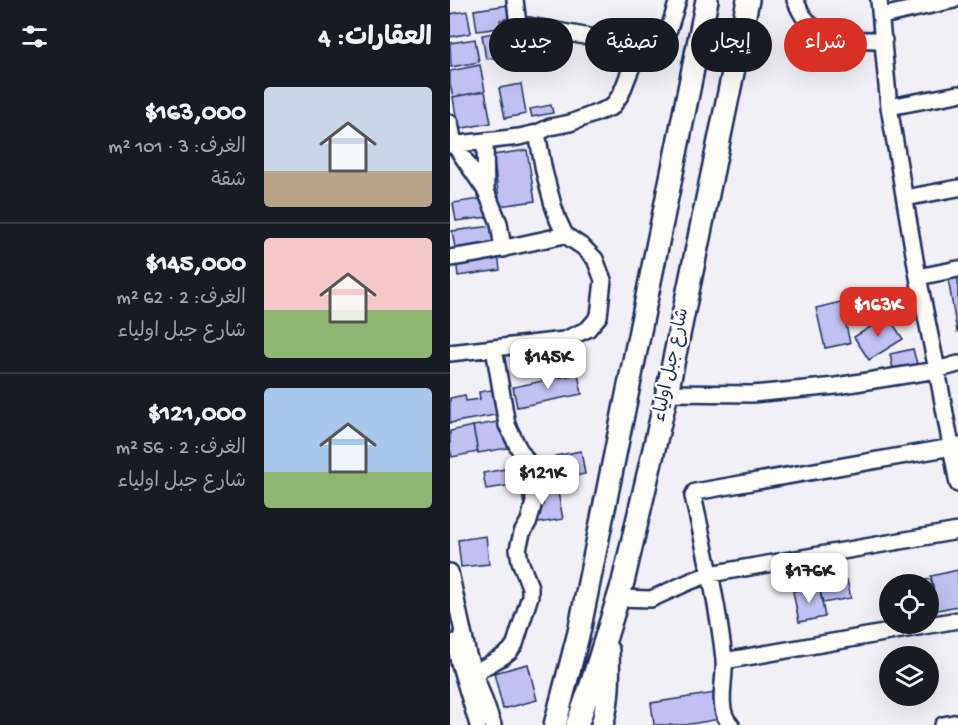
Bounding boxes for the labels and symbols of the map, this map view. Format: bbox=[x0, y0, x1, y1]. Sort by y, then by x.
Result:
pin: $163K bbox=[836, 287, 920, 338]
street label: شارع جبل اولياء bbox=[650, 306, 694, 424]
pin: $145K bbox=[506, 339, 590, 390]
pin: $121K bbox=[500, 455, 584, 506]
pin: $176K bbox=[767, 553, 851, 604]

